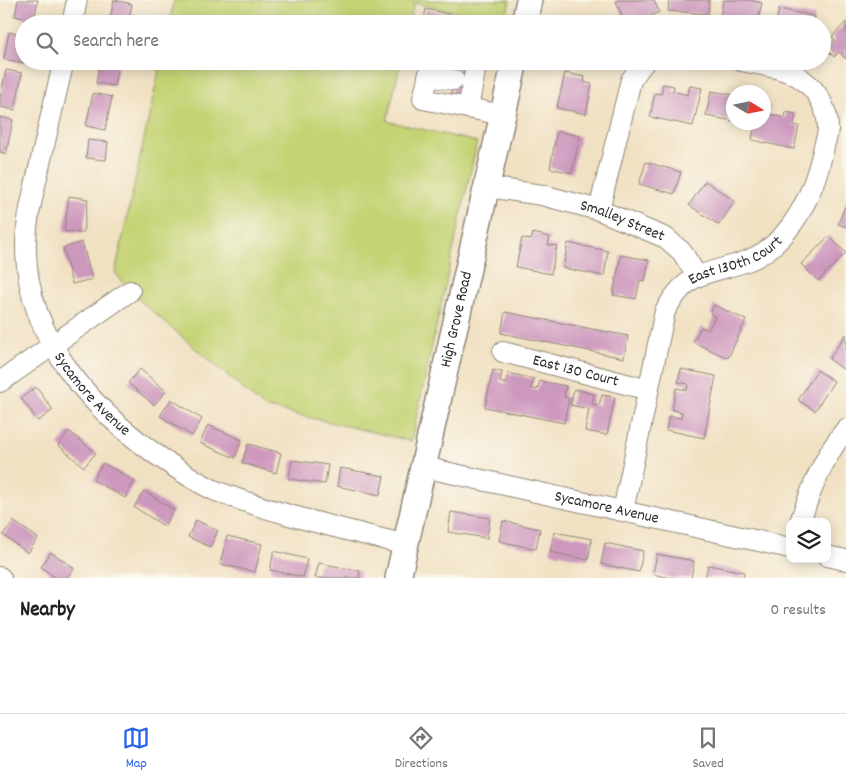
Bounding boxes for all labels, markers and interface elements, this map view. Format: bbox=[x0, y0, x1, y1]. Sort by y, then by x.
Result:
search box bbox=[15, 15, 831, 70]
icon: search bbox=[33, 29, 61, 57]
text: Search here bbox=[73, 29, 159, 56]
north arrow bbox=[726, 85, 771, 130]
street label: Smalley Street bbox=[578, 194, 668, 248]
street label: East 130th Court bbox=[684, 230, 788, 291]
street label: High Grove Road bbox=[434, 269, 478, 370]
street label: Sycamore Avenue bbox=[48, 348, 135, 442]
street label: East 130 Court bbox=[530, 349, 621, 393]
street label: Sycamore Avenue bbox=[552, 485, 661, 530]
map controls bbox=[786, 518, 831, 563]
button: layers bbox=[786, 518, 831, 563]
text: Nearby bbox=[20, 596, 75, 626]
text: 0 results bbox=[771, 599, 826, 622]
tab: Map bbox=[122, 724, 150, 774]
tab: Directions bbox=[395, 724, 448, 774]
tab: Saved bbox=[692, 724, 724, 774]

